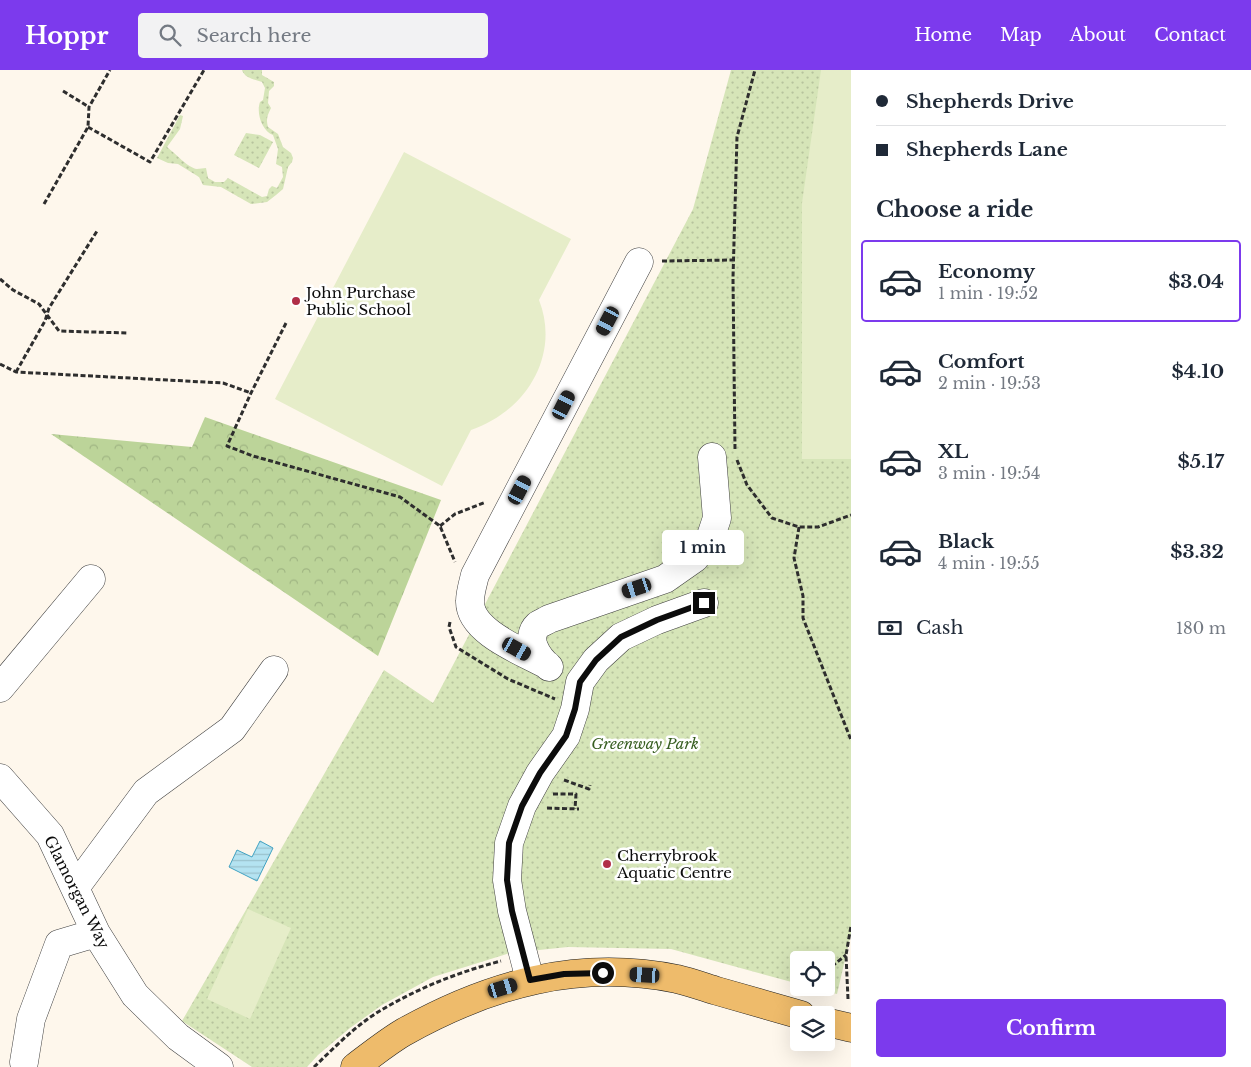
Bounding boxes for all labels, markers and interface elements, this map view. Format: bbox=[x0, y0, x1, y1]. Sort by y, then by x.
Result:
search box bbox=[138, 13, 488, 58]
text: Hoppr bbox=[25, 21, 108, 50]
icon: search bbox=[156, 21, 184, 49]
text: Search here bbox=[196, 24, 311, 47]
text: Home bbox=[914, 24, 972, 46]
text: Map bbox=[1000, 24, 1042, 46]
text: About bbox=[1070, 24, 1126, 46]
text: Contact bbox=[1154, 24, 1226, 46]
text: Shepherds Drive bbox=[906, 90, 1074, 113]
text: Shepherds Lane bbox=[906, 138, 1068, 161]
text: Choose a ride bbox=[876, 196, 1033, 223]
icon: car bbox=[878, 259, 923, 304]
text: Economy bbox=[938, 260, 1035, 283]
text: $3.04 bbox=[1168, 270, 1224, 293]
place label: John Purchase Public School bbox=[304, 283, 416, 319]
text: 1 min · 19:52 bbox=[938, 283, 1038, 303]
marker: John Purchase Public School bbox=[290, 295, 302, 307]
car bbox=[594, 304, 621, 338]
icon: car bbox=[878, 349, 923, 394]
text: Comfort bbox=[938, 350, 1025, 373]
text: $4.10 bbox=[1172, 360, 1224, 383]
text: 2 min · 19:53 bbox=[938, 373, 1041, 393]
car bbox=[550, 388, 577, 422]
icon: car bbox=[878, 439, 923, 484]
text: XL bbox=[938, 440, 968, 463]
text: $5.17 bbox=[1177, 450, 1224, 473]
text: 3 min · 19:54 bbox=[938, 463, 1040, 483]
car bbox=[506, 473, 533, 507]
icon: car bbox=[878, 529, 923, 574]
callout: 1 min bbox=[663, 530, 745, 566]
text: Black bbox=[938, 530, 994, 553]
text: 1 min bbox=[680, 537, 726, 557]
text: $3.32 bbox=[1170, 540, 1224, 563]
text: 4 min · 19:55 bbox=[938, 553, 1040, 573]
car bbox=[620, 576, 653, 600]
route end bbox=[693, 592, 715, 614]
icon: cash bbox=[876, 614, 904, 642]
text: Cash bbox=[916, 616, 963, 639]
text: 180 m bbox=[1176, 618, 1226, 638]
car bbox=[500, 635, 533, 663]
park label: Greenway Park bbox=[591, 734, 699, 753]
street label: Glamorgan Way bbox=[40, 832, 114, 952]
place label: Cherrybrook Aquatic Centre bbox=[616, 846, 732, 882]
marker: Cherrybrook Aquatic Centre bbox=[601, 858, 613, 870]
map controls bbox=[790, 951, 835, 1051]
button: locate bbox=[790, 951, 835, 996]
route start bbox=[592, 962, 614, 984]
car bbox=[629, 967, 660, 983]
car bbox=[486, 976, 519, 1000]
button: Confirm bbox=[876, 999, 1226, 1057]
button: layers bbox=[790, 1006, 835, 1051]

